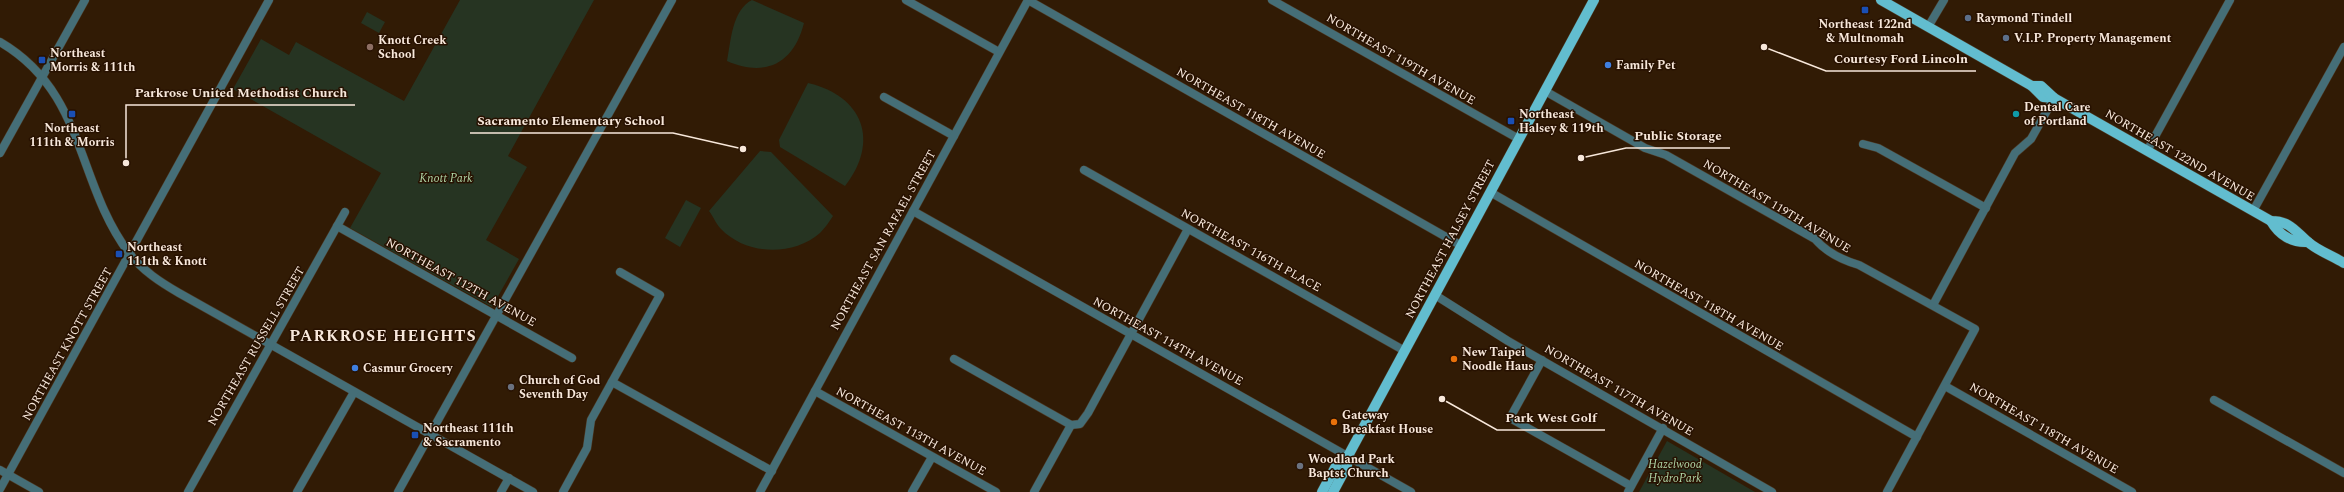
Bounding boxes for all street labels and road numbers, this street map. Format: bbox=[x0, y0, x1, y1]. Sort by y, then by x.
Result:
street label: NORTHEAST 119TH AVENUE bbox=[1323, 9, 1479, 110]
street label: NORTHEAST 118TH AVENUE bbox=[1173, 63, 1329, 164]
street label: NORTHEAST 122ND AVENUE bbox=[2101, 105, 2258, 206]
street label: NORTHEAST SAN RAFAEL STREET bbox=[826, 147, 941, 334]
street label: NORTHEAST 119TH AVENUE bbox=[1699, 155, 1854, 258]
street label: NORTHEAST HALSEY STREET bbox=[1400, 156, 1500, 322]
street label: NORTHEAST 116TH PLACE bbox=[1177, 204, 1325, 297]
street label: NORTHEAST 112TH AVENUE bbox=[382, 233, 540, 332]
street label: NORTHEAST 118TH AVENUE bbox=[1631, 255, 1787, 356]
street label: NORTHEAST RUSSELL STREET bbox=[203, 263, 310, 430]
street label: NORTHEAST KNOTT STREET bbox=[17, 264, 118, 424]
street label: NORTHEAST 114TH AVENUE bbox=[1089, 292, 1247, 391]
street label: NORTHEAST 117TH AVENUE bbox=[1541, 340, 1697, 441]
street label: NORTHEAST 118TH AVENUE bbox=[1966, 378, 2122, 479]
street label: NORTHEAST 113TH AVENUE bbox=[832, 382, 990, 481]

